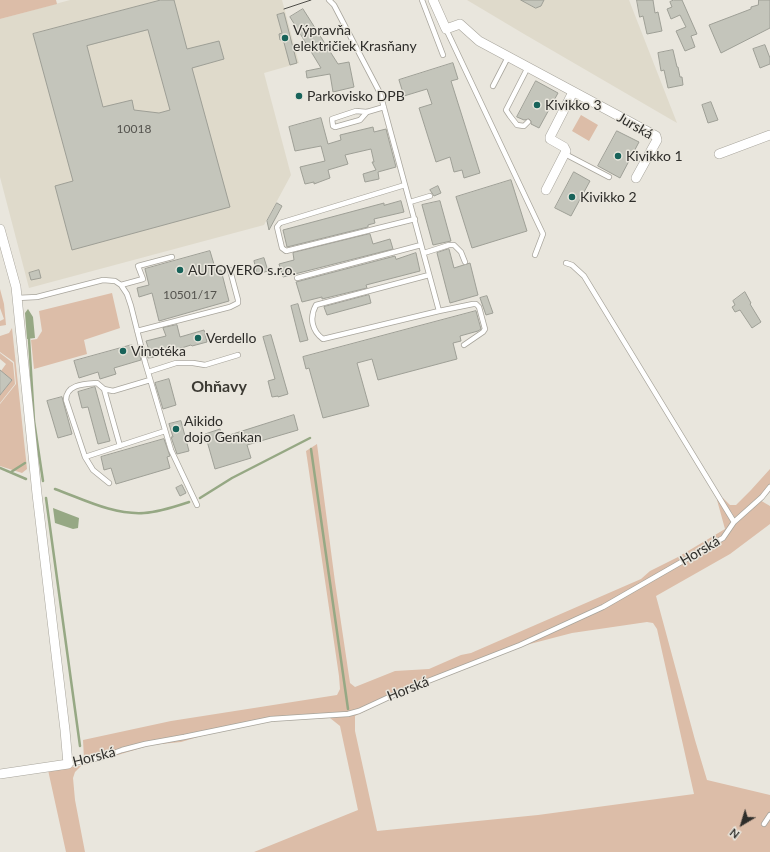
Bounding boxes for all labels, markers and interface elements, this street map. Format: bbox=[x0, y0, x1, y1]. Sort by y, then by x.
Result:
place label: Výpravňa električiek Krasňany bbox=[293, 22, 417, 54]
marker: Výpravňa električiek Krasňany bbox=[280, 33, 290, 43]
place label: Parkovisko DPB bbox=[307, 88, 405, 104]
marker: Parkovisko DPB bbox=[294, 91, 304, 101]
place label: Kivikko 3 bbox=[545, 97, 602, 113]
marker: Kivikko 3 bbox=[532, 100, 542, 110]
street label: Jurská bbox=[614, 109, 656, 143]
house number: 10018 bbox=[117, 122, 151, 136]
place label: Kivikko 1 bbox=[626, 148, 683, 164]
marker: Kivikko 1 bbox=[613, 151, 623, 161]
place label: Kivikko 2 bbox=[580, 189, 637, 205]
marker: Kivikko 2 bbox=[567, 192, 577, 202]
place label: AUTOVERO s.r.o. bbox=[188, 262, 296, 278]
marker: AUTOVERO s.r.o. bbox=[175, 265, 185, 275]
house number: 10501/17 bbox=[163, 288, 217, 302]
place label: Verdello bbox=[206, 330, 256, 346]
marker: Verdello bbox=[193, 333, 203, 343]
place label: Vinotéka bbox=[131, 343, 186, 359]
marker: Vinotéka bbox=[118, 346, 128, 356]
district label: Ohňavy bbox=[191, 377, 247, 397]
place label: Aikido dojo Genkan bbox=[184, 413, 262, 446]
marker: Aikido dojo Genkan bbox=[171, 424, 181, 434]
street label: Horská bbox=[677, 533, 723, 569]
street label: Horská bbox=[385, 673, 431, 705]
street label: Horská bbox=[71, 744, 117, 770]
north arrow bbox=[722, 804, 762, 844]
text: N bbox=[727, 826, 742, 842]

